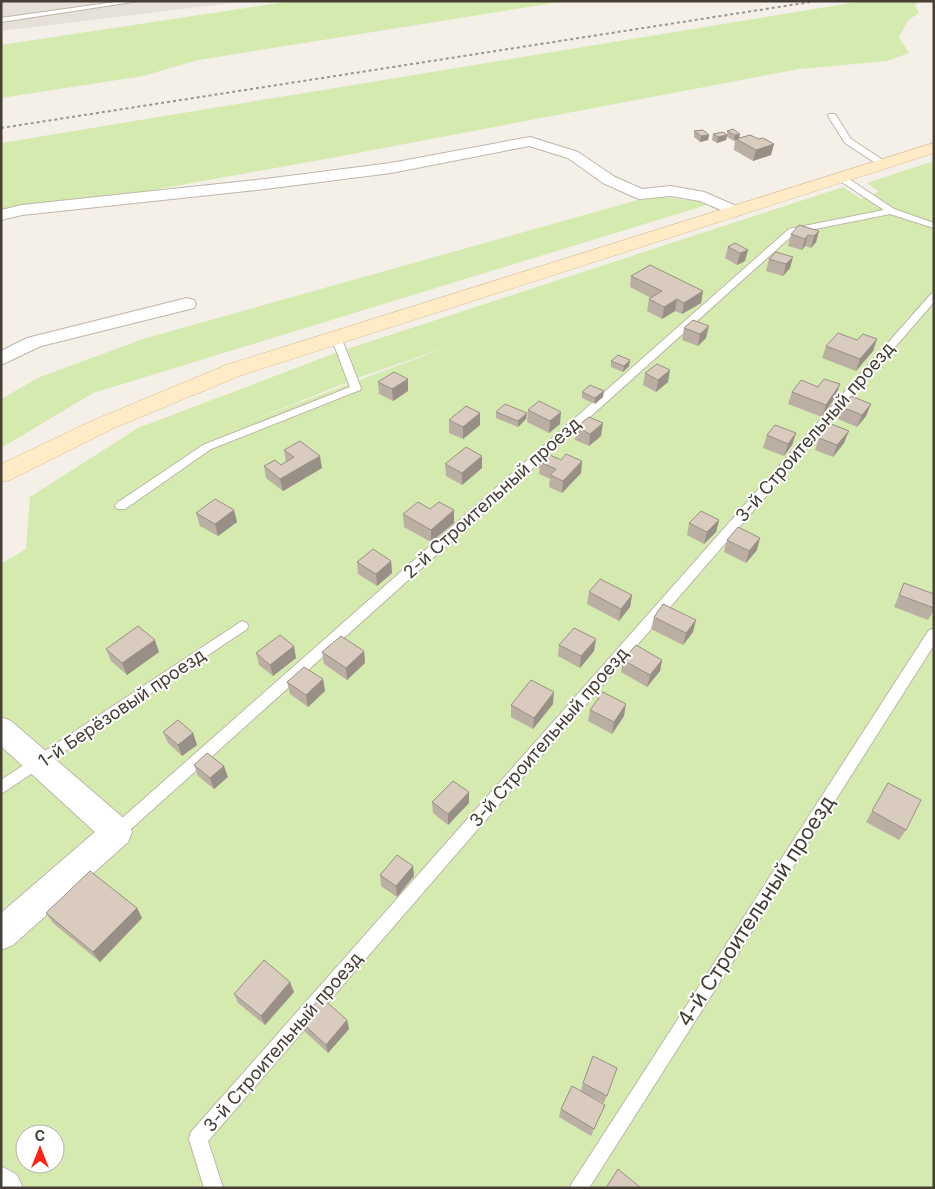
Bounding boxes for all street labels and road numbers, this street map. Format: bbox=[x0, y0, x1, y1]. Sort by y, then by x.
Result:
street label: 3-й Строительный проезд bbox=[731, 338, 898, 526]
street label: 2-й Строительный проезд bbox=[399, 413, 584, 583]
street label: 3-й Строительный проезд bbox=[465, 643, 632, 831]
street label: 1-й Берёзовый проезд bbox=[34, 644, 209, 771]
street label: 4-й Строительный проезд bbox=[672, 791, 840, 1031]
street label: 3-й Строительный проезд bbox=[199, 948, 366, 1136]

